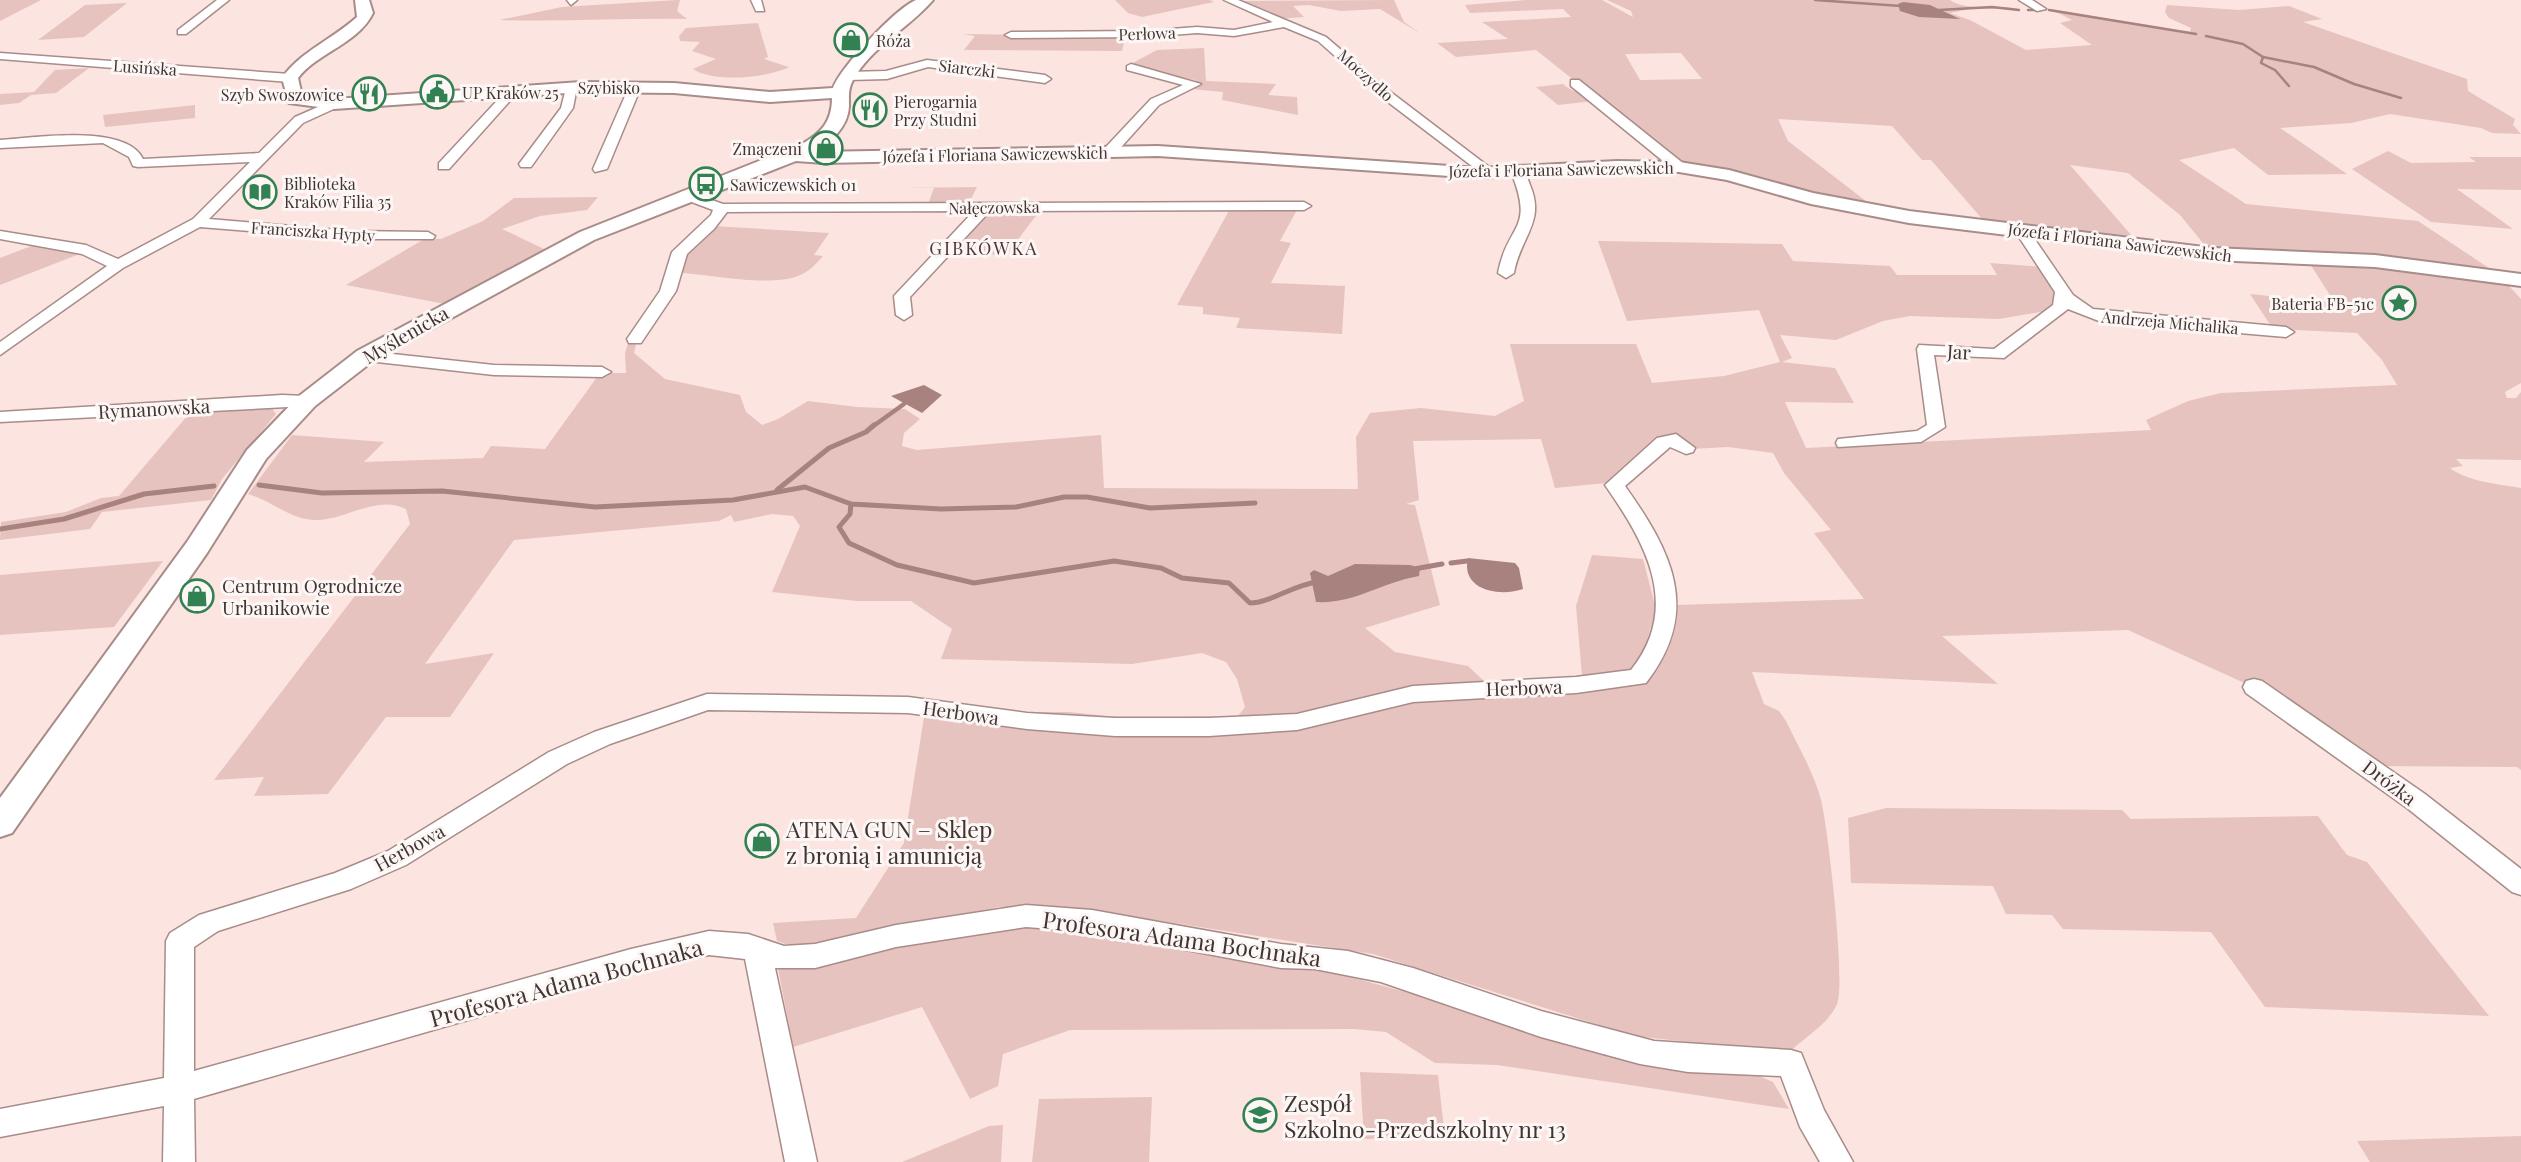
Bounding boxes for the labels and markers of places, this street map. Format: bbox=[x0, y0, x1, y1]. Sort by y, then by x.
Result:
shop icon: Róża bbox=[832, 21, 870, 59]
place label: Róża bbox=[876, 30, 911, 51]
public building icon: UP Kraków 25 bbox=[418, 73, 456, 111]
restaurant icon: Szyb Swoszowice bbox=[350, 75, 388, 113]
place label: UP Kraków 25 bbox=[462, 82, 559, 103]
place label: Szyb Swoszowice bbox=[221, 84, 344, 105]
restaurant icon: Pierogarnia Przy Studni bbox=[851, 91, 889, 129]
place label: Pierogarnia Przy Studni bbox=[894, 91, 977, 130]
shop icon: Zmączeni bbox=[807, 129, 845, 167]
place label: Zmączeni bbox=[733, 138, 802, 159]
bus stop icon: Sawiczewskich 01 bbox=[687, 165, 725, 203]
library icon: Biblioteka Kraków Filia 35 bbox=[241, 173, 279, 211]
place label: Biblioteka Kraków Filia 35 bbox=[284, 173, 391, 212]
place label: Sawiczewskich 01 bbox=[730, 174, 857, 195]
place icon: Bateria FB-51c bbox=[2380, 284, 2418, 322]
place label: Bateria FB-51c bbox=[2271, 293, 2374, 314]
place label: Centrum Ogrodnicze Urbanikowie bbox=[222, 572, 402, 620]
shop icon: Centrum Ogrodnicze Urbanikowie bbox=[178, 577, 216, 615]
place label: ATENA GUN – Sklep z bronią i amunicją bbox=[785, 813, 992, 870]
shop icon: ATENA GUN – Sklep z bronią i amunicją bbox=[743, 822, 781, 860]
place label: Zespół Szkolno-Przedszkolny nr 13 bbox=[1284, 1087, 1566, 1144]
school or university icon: Zespół Szkolno-Przedszkolny nr 13 bbox=[1241, 1096, 1279, 1134]

